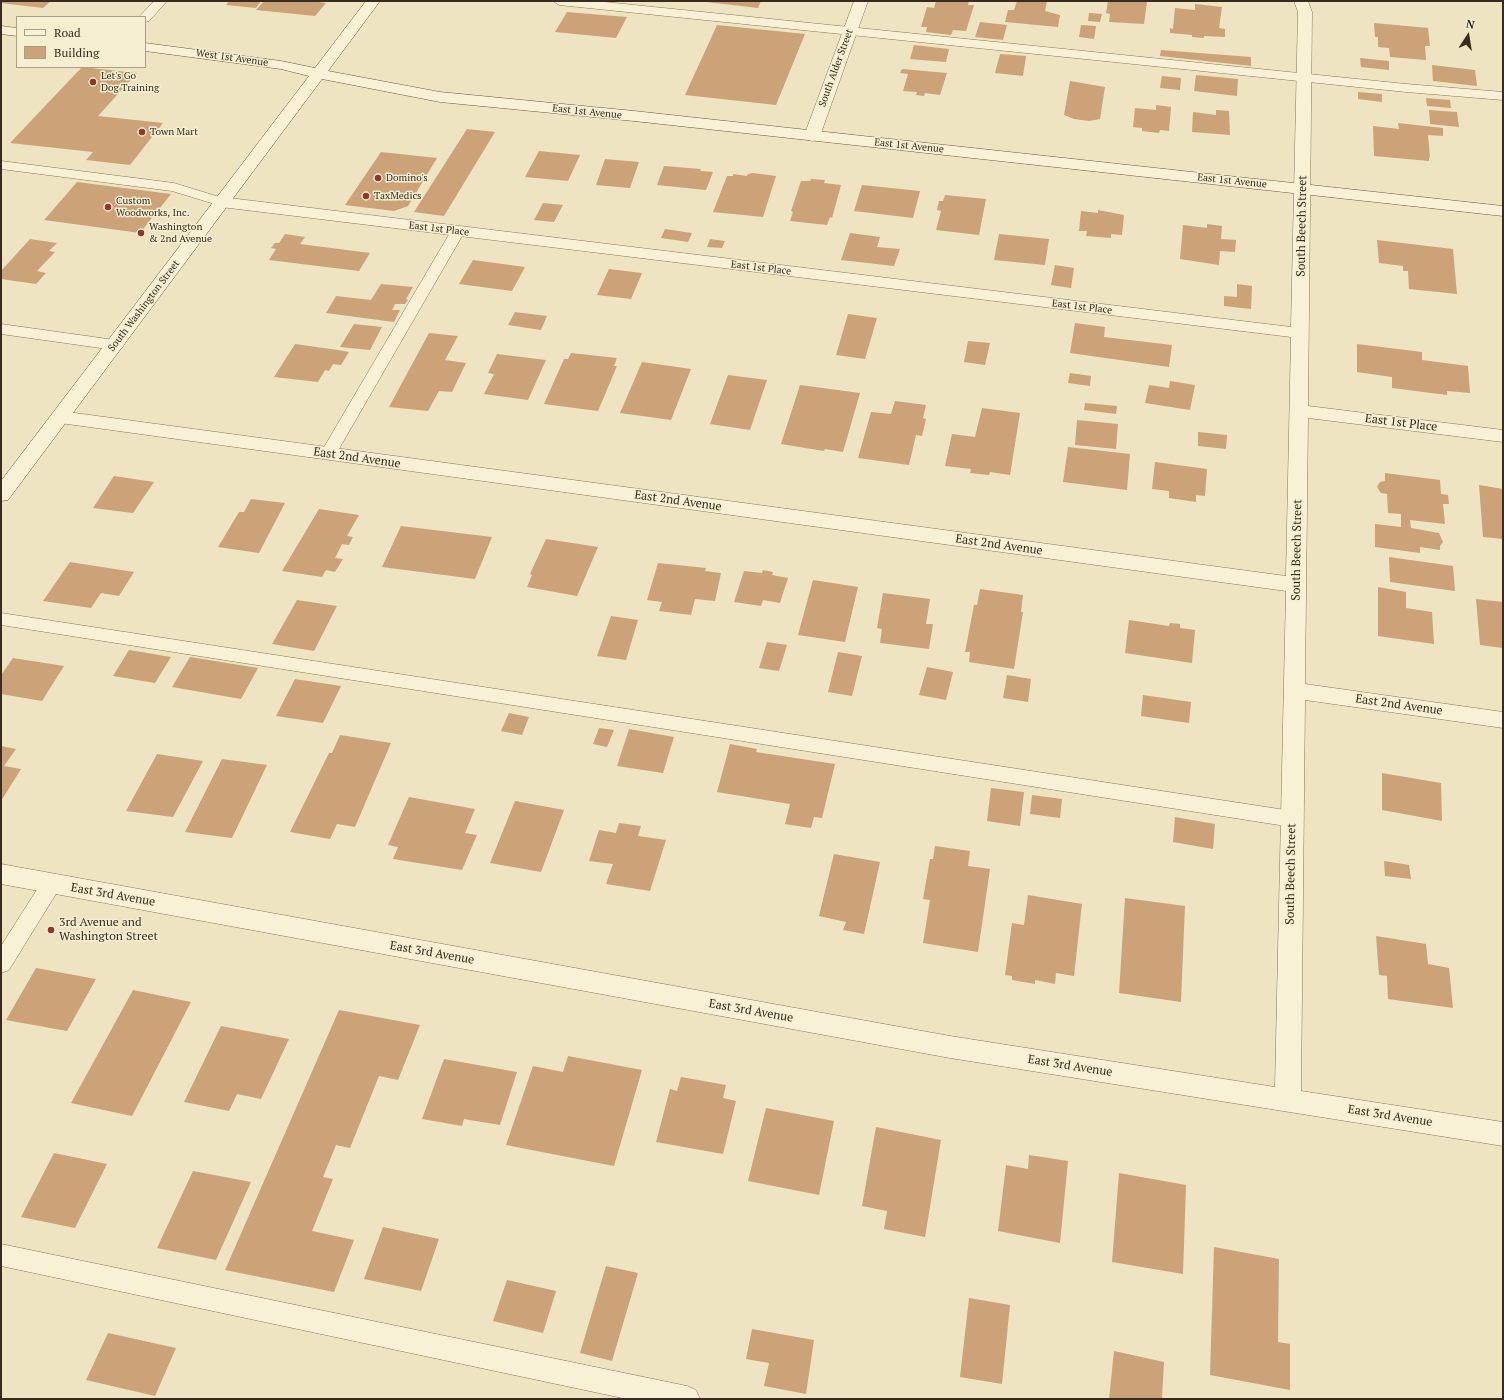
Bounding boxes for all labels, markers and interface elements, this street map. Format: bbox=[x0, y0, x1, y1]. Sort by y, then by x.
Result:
legend bbox=[16, 16, 146, 68]
north arrow bbox=[1448, 16, 1488, 56]
text: N bbox=[1465, 17, 1476, 32]
text: Road bbox=[54, 25, 81, 40]
street label: South Alder Street bbox=[816, 27, 856, 109]
text: Building bbox=[54, 45, 99, 60]
street label: West 1st Avenue bbox=[195, 47, 269, 69]
place label: Let's Go Dog Training bbox=[101, 70, 159, 94]
marker: Let's Go Dog Training bbox=[88, 77, 98, 87]
street label: East 1st Avenue bbox=[552, 102, 622, 122]
place label: Town Mart bbox=[150, 126, 198, 138]
marker: Town Mart bbox=[137, 127, 147, 137]
street label: East 1st Avenue bbox=[874, 136, 944, 156]
street label: East 1st Avenue bbox=[1197, 171, 1267, 191]
place label: Domino's bbox=[386, 172, 428, 184]
marker: Domino's bbox=[373, 173, 383, 183]
street label: South Beech Street bbox=[1294, 175, 1310, 277]
place label: TaxMedics bbox=[374, 190, 421, 202]
marker: TaxMedics bbox=[361, 191, 371, 201]
place label: Custom Woodworks, Inc. bbox=[116, 195, 189, 218]
marker: Custom Woodworks, Inc. bbox=[103, 202, 113, 212]
street label: East 1st Place bbox=[408, 219, 470, 239]
place label: Washington & 2nd Avenue bbox=[149, 221, 212, 244]
marker: Washington & 2nd Avenue bbox=[136, 228, 146, 238]
street label: South Washington Street bbox=[106, 258, 182, 354]
street label: East 1st Place bbox=[730, 258, 792, 278]
street label: East 1st Place bbox=[1051, 297, 1113, 317]
street label: East 1st Place bbox=[1364, 411, 1438, 435]
street label: East 2nd Avenue bbox=[312, 445, 402, 471]
street label: East 2nd Avenue bbox=[633, 488, 723, 514]
street label: South Beech Street bbox=[1289, 499, 1305, 601]
street label: East 2nd Avenue bbox=[954, 532, 1044, 558]
street label: East 2nd Avenue bbox=[1354, 692, 1444, 718]
street label: South Beech Street bbox=[1283, 823, 1299, 925]
street label: East 3rd Avenue bbox=[70, 880, 156, 910]
place label: 3rd Avenue and Washington Street bbox=[59, 916, 158, 944]
marker: 3rd Avenue and Washington Street bbox=[46, 925, 56, 935]
street label: East 3rd Avenue bbox=[389, 938, 475, 968]
street label: East 3rd Avenue bbox=[708, 996, 794, 1026]
street label: East 3rd Avenue bbox=[1027, 1052, 1113, 1080]
street label: East 3rd Avenue bbox=[1347, 1102, 1433, 1130]

